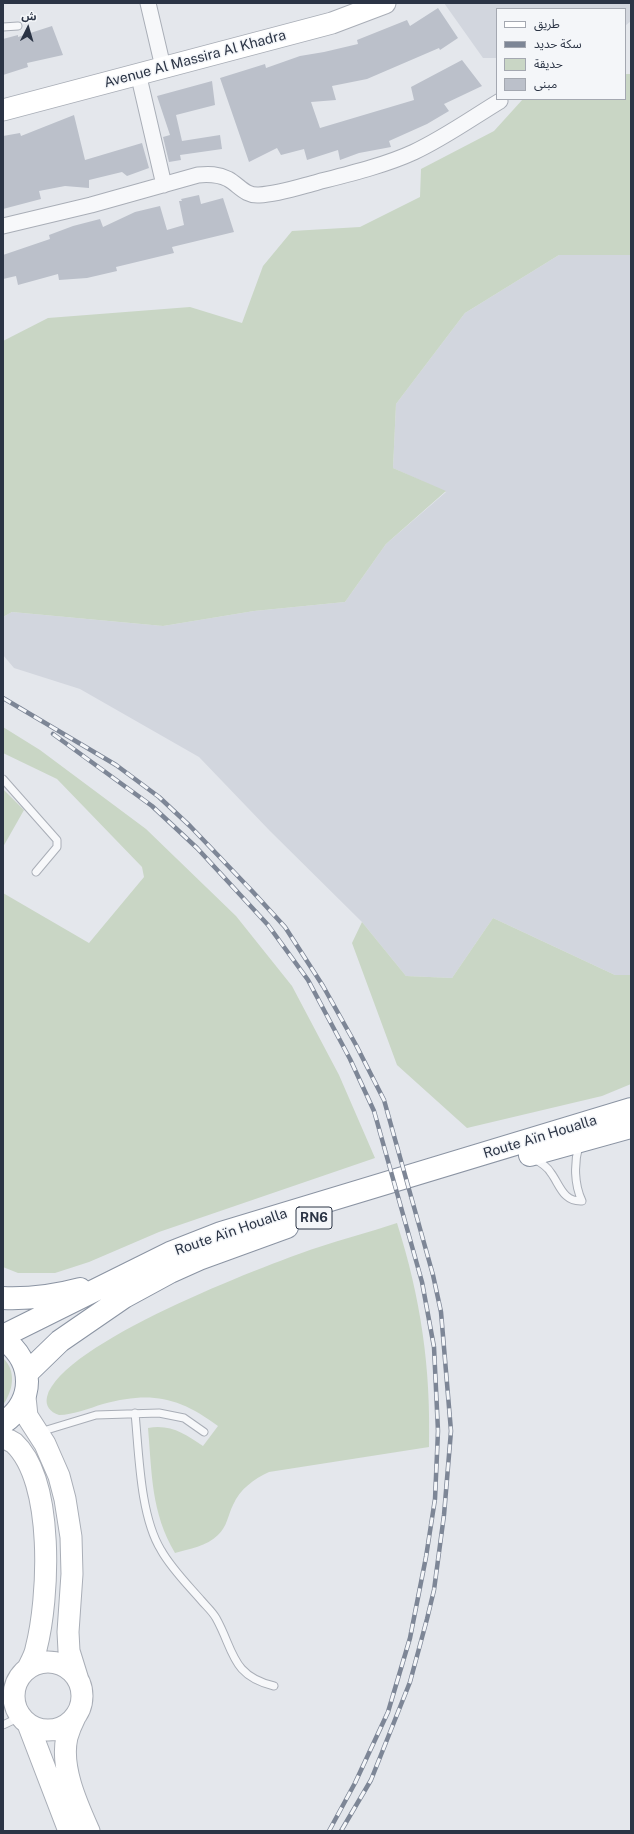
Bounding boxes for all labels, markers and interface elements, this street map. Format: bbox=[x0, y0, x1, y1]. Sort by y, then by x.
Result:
north arrow bbox=[8, 8, 48, 48]
legend bbox=[496, 8, 626, 100]
text: ش bbox=[21, 9, 37, 23]
text: طريق bbox=[534, 17, 560, 31]
street label: Avenue Al Massira Al Khadra bbox=[102, 27, 288, 91]
text: سكة حديد bbox=[534, 37, 582, 51]
text: حديقة bbox=[534, 57, 563, 71]
text: مبنى bbox=[534, 77, 557, 91]
street label: Route Aïn Houalla bbox=[481, 1112, 599, 1162]
street label: Route Aïn Houalla bbox=[173, 1205, 289, 1259]
road number: RN6 bbox=[296, 1207, 332, 1229]

